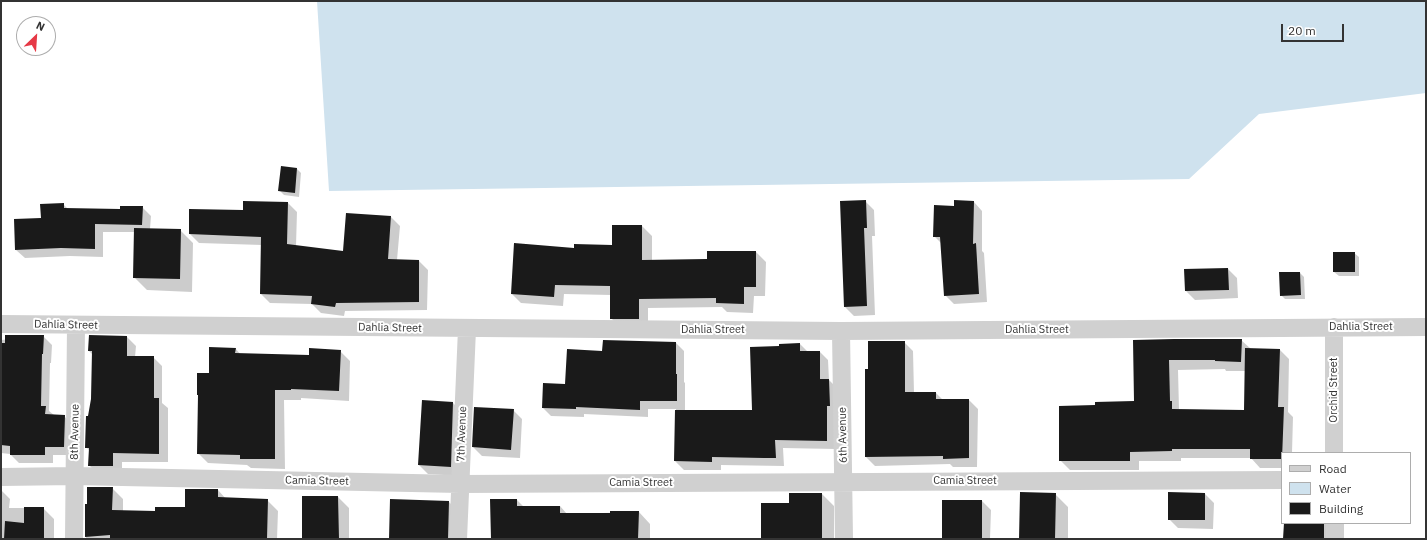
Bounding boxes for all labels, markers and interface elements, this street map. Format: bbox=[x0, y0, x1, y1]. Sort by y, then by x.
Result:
north arrow bbox=[16, 16, 56, 56]
scale bar bbox=[1283, 16, 1346, 42]
text: N bbox=[34, 18, 47, 34]
text: 20 m bbox=[1288, 23, 1316, 38]
street label: Dahlia Street bbox=[34, 318, 98, 332]
street label: Dahlia Street bbox=[1329, 320, 1393, 334]
street label: Dahlia Street bbox=[358, 321, 422, 335]
street label: Dahlia Street bbox=[681, 323, 745, 337]
street label: Dahlia Street bbox=[1005, 323, 1069, 337]
street label: Orchid Street bbox=[1327, 357, 1341, 423]
street label: 8th Avenue bbox=[68, 404, 82, 460]
street label: 7th Avenue bbox=[454, 406, 470, 462]
street label: 6th Avenue bbox=[836, 407, 850, 463]
legend bbox=[1281, 452, 1411, 524]
text: Road bbox=[1319, 461, 1347, 476]
street label: Camia Street bbox=[285, 474, 349, 488]
street label: Camia Street bbox=[933, 474, 997, 488]
street label: Camia Street bbox=[609, 476, 673, 490]
text: Water bbox=[1319, 481, 1351, 496]
text: Building bbox=[1319, 501, 1363, 516]

